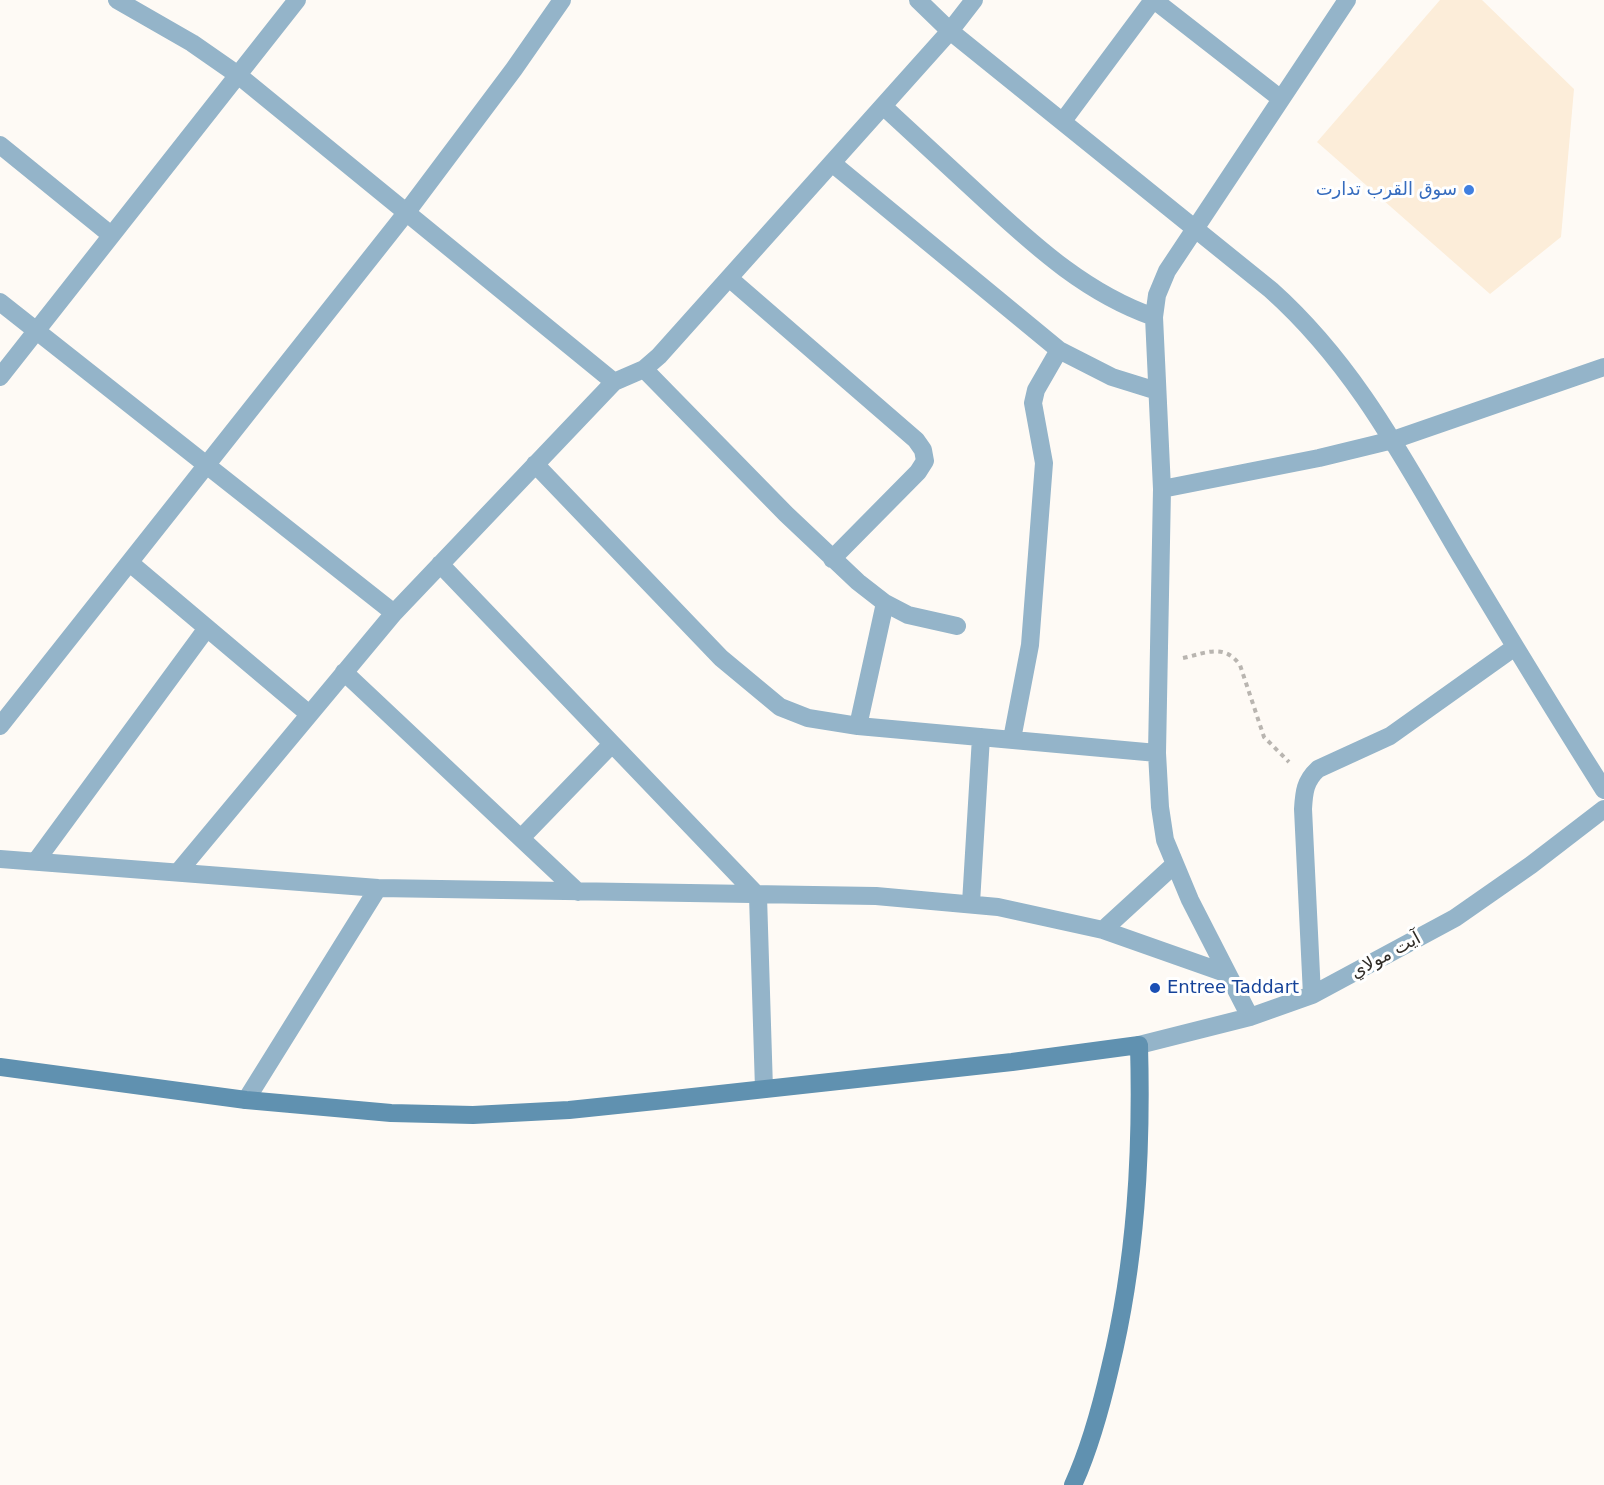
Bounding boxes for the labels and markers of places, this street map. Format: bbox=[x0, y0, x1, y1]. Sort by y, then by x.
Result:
place label: سوق القرب تدارت bbox=[1316, 179, 1457, 201]
marker: سوق القرب تدارت bbox=[1462, 183, 1476, 197]
place label: Entree Taddart bbox=[1167, 977, 1299, 999]
marker: Entree Taddart bbox=[1148, 981, 1162, 995]

